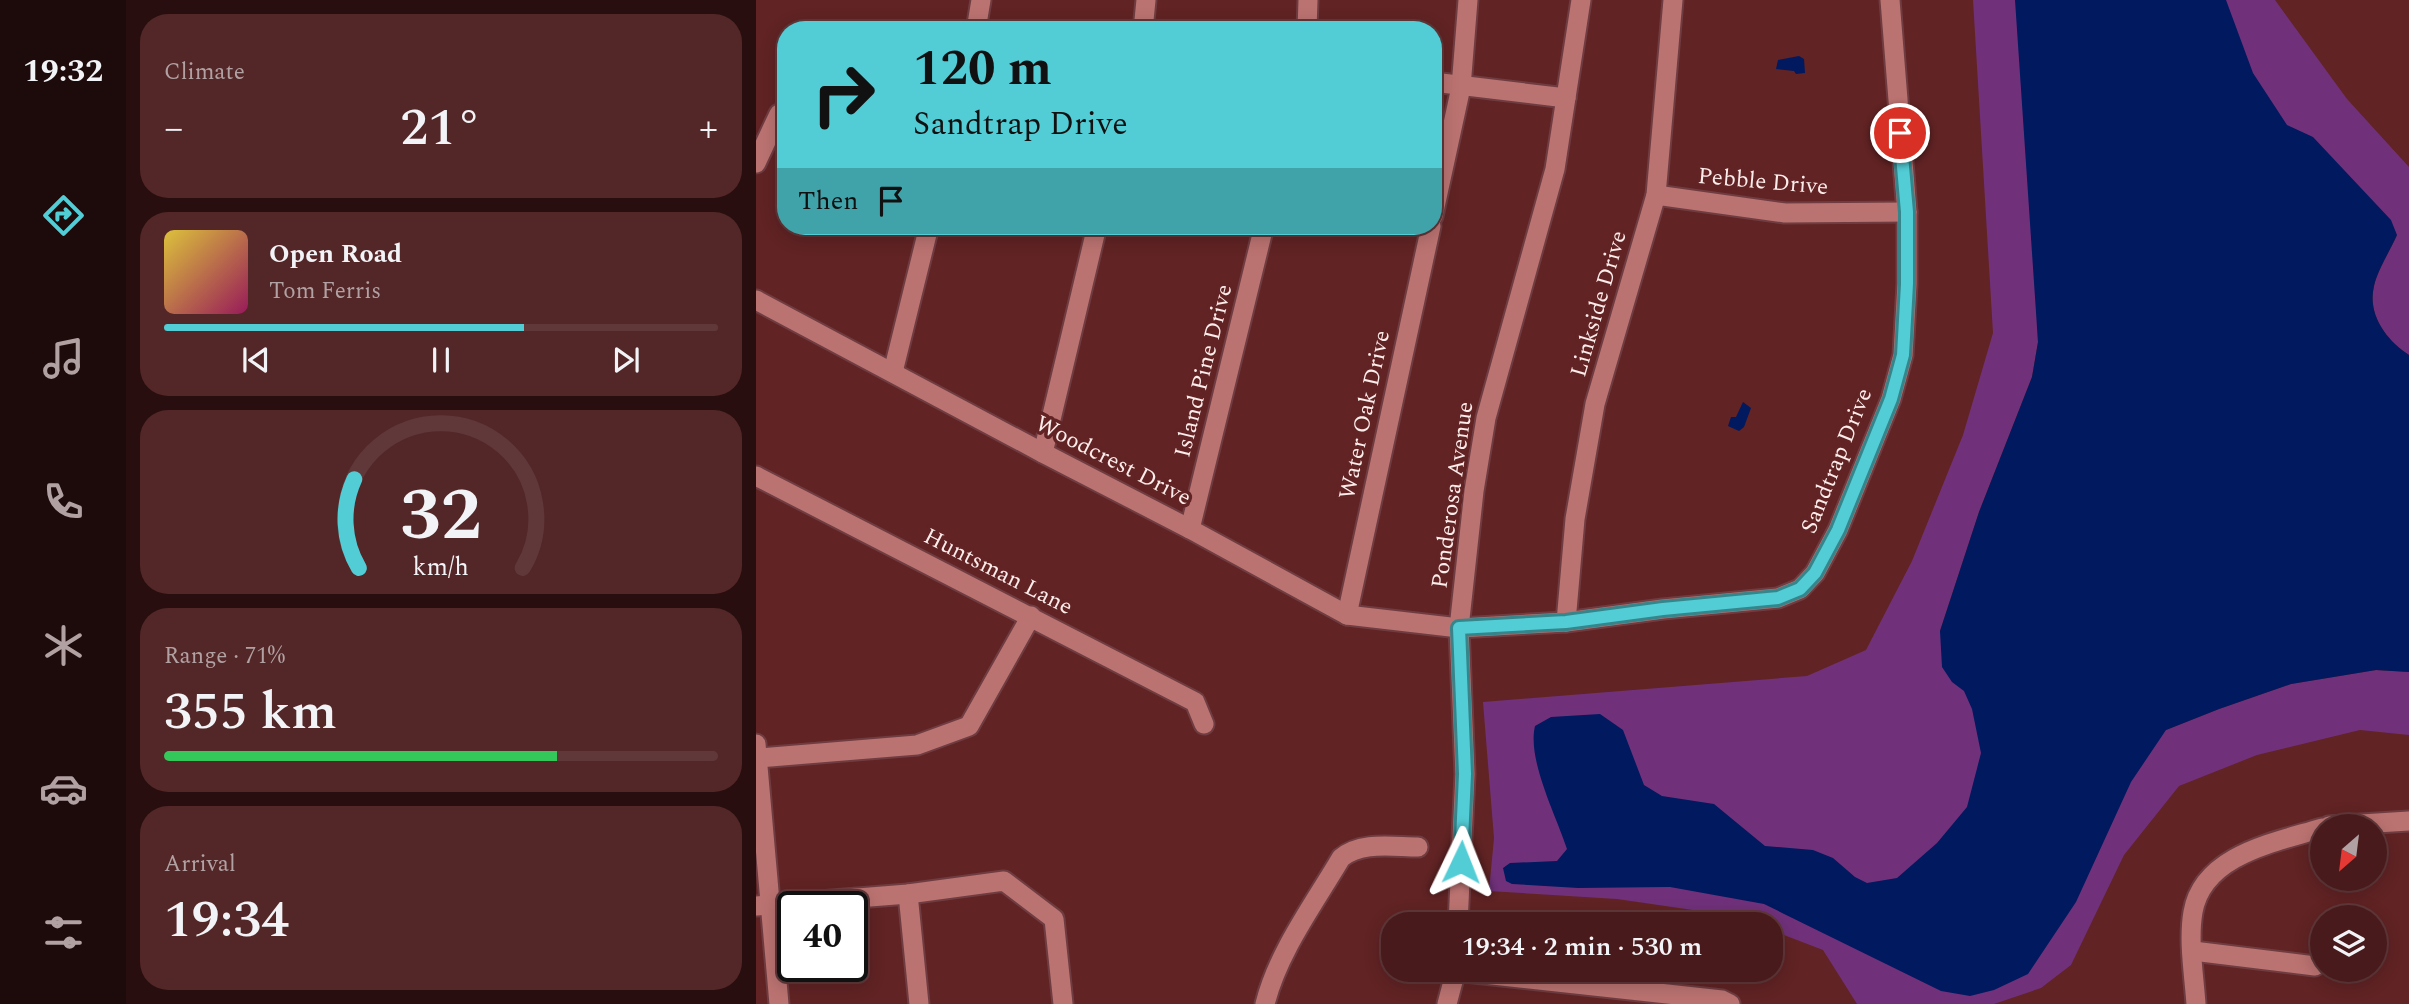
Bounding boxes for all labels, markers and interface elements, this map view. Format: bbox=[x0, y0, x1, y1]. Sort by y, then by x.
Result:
text: 120 m bbox=[913, 32, 1052, 107]
text: 19:32 bbox=[23, 47, 103, 96]
icon: right bbox=[798, 49, 889, 140]
text: Climate bbox=[164, 55, 245, 90]
text: 21° bbox=[400, 89, 482, 168]
text: − bbox=[164, 100, 183, 158]
text: + bbox=[699, 100, 718, 158]
text: Sandtrap Drive bbox=[913, 100, 1128, 149]
pin bbox=[1870, 103, 1930, 163]
icon: arrive bbox=[1881, 114, 1919, 152]
street label: Pebble Drive bbox=[1696, 159, 1830, 205]
text: Then bbox=[798, 181, 858, 221]
icon: arrive bbox=[872, 182, 910, 220]
icon: directions bbox=[39, 191, 88, 240]
street label: Linkside Drive bbox=[1561, 227, 1637, 381]
text: Open Road bbox=[269, 234, 402, 274]
text: Tom Ferris bbox=[269, 274, 381, 309]
street label: Island Pine Drive bbox=[1166, 281, 1242, 461]
street label: Water Oak Drive bbox=[1330, 327, 1400, 503]
icon: music bbox=[39, 334, 88, 383]
icon: previous bbox=[237, 341, 275, 379]
icon: pause bbox=[422, 341, 460, 379]
icon: next bbox=[607, 341, 645, 379]
street label: Sandtrap Drive bbox=[1792, 383, 1882, 539]
street label: Ponderosa Avenue bbox=[1423, 399, 1483, 591]
street label: Woodcrest Drive bbox=[1029, 407, 1197, 515]
text: 32 bbox=[400, 461, 482, 572]
icon: phone bbox=[39, 477, 88, 526]
street label: Huntsman Lane bbox=[917, 519, 1079, 625]
text: km/h bbox=[413, 549, 469, 587]
icon: climate bbox=[39, 621, 88, 670]
text: Range · 71% bbox=[164, 639, 285, 674]
text: 355 km bbox=[164, 673, 337, 752]
icon: car bbox=[39, 764, 88, 813]
north arrow bbox=[2310, 814, 2387, 891]
map controls bbox=[2310, 814, 2387, 982]
position arrow bbox=[1424, 825, 1498, 899]
text: Arrival bbox=[164, 847, 236, 882]
text: 19:34 bbox=[164, 881, 289, 960]
speed limit sign: 40 bbox=[777, 891, 868, 982]
button: layers bbox=[2310, 905, 2387, 982]
icon: filters bbox=[39, 908, 88, 957]
text: 19:34 · 2 min · 530 m bbox=[1462, 927, 1702, 967]

